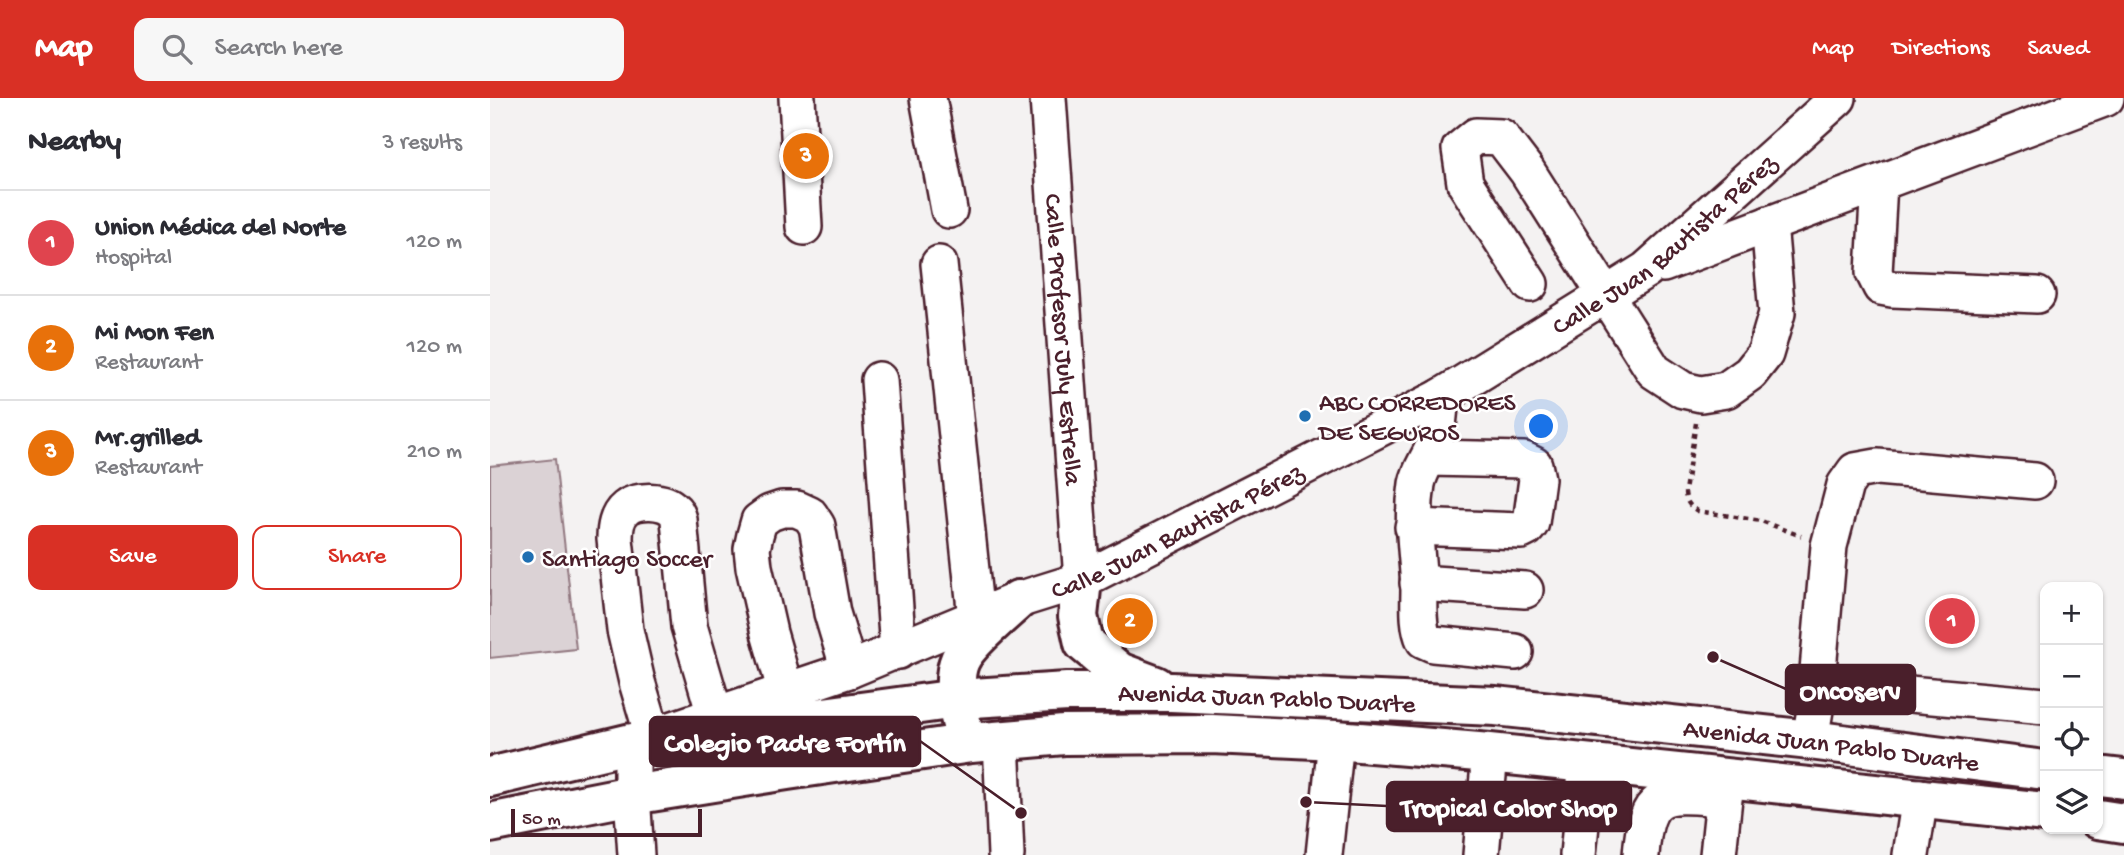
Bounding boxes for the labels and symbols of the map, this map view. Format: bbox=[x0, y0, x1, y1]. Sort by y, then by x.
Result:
pin: 3 bbox=[783, 130, 829, 182]
street label: Calle Juan Bautista Pérez bbox=[1548, 148, 1786, 344]
street label: Calle Profesor July Estrella bbox=[1035, 193, 1086, 488]
place label: ABC CORREDORES DE SEGUROS bbox=[1317, 390, 1516, 451]
marker: ABC CORREDORES DE SEGUROS bbox=[1297, 408, 1313, 424]
your location bbox=[1524, 409, 1558, 443]
street label: Calle Juan Bautista Pérez bbox=[1048, 458, 1311, 609]
place label: Santiago Soccer bbox=[542, 546, 715, 577]
marker: Santiago Soccer bbox=[520, 549, 536, 565]
pin: 2 bbox=[1107, 595, 1153, 647]
pin: 1 bbox=[1929, 595, 1975, 647]
callout: Oncoserv bbox=[1786, 665, 1915, 714]
text: Oncoserv bbox=[1799, 677, 1901, 710]
street label: Avenida Juan Pablo Duarte bbox=[1118, 681, 1417, 723]
street label: Avenida Juan Pablo Duarte bbox=[1681, 715, 1981, 782]
callout: Colegio Padre Fortín bbox=[650, 717, 920, 766]
text: Colegio Padre Fortín bbox=[664, 729, 906, 762]
callout: Tropical Color Shop bbox=[1387, 782, 1631, 831]
text: Tropical Color Shop bbox=[1399, 794, 1617, 827]
scale bar bbox=[511, 806, 702, 838]

